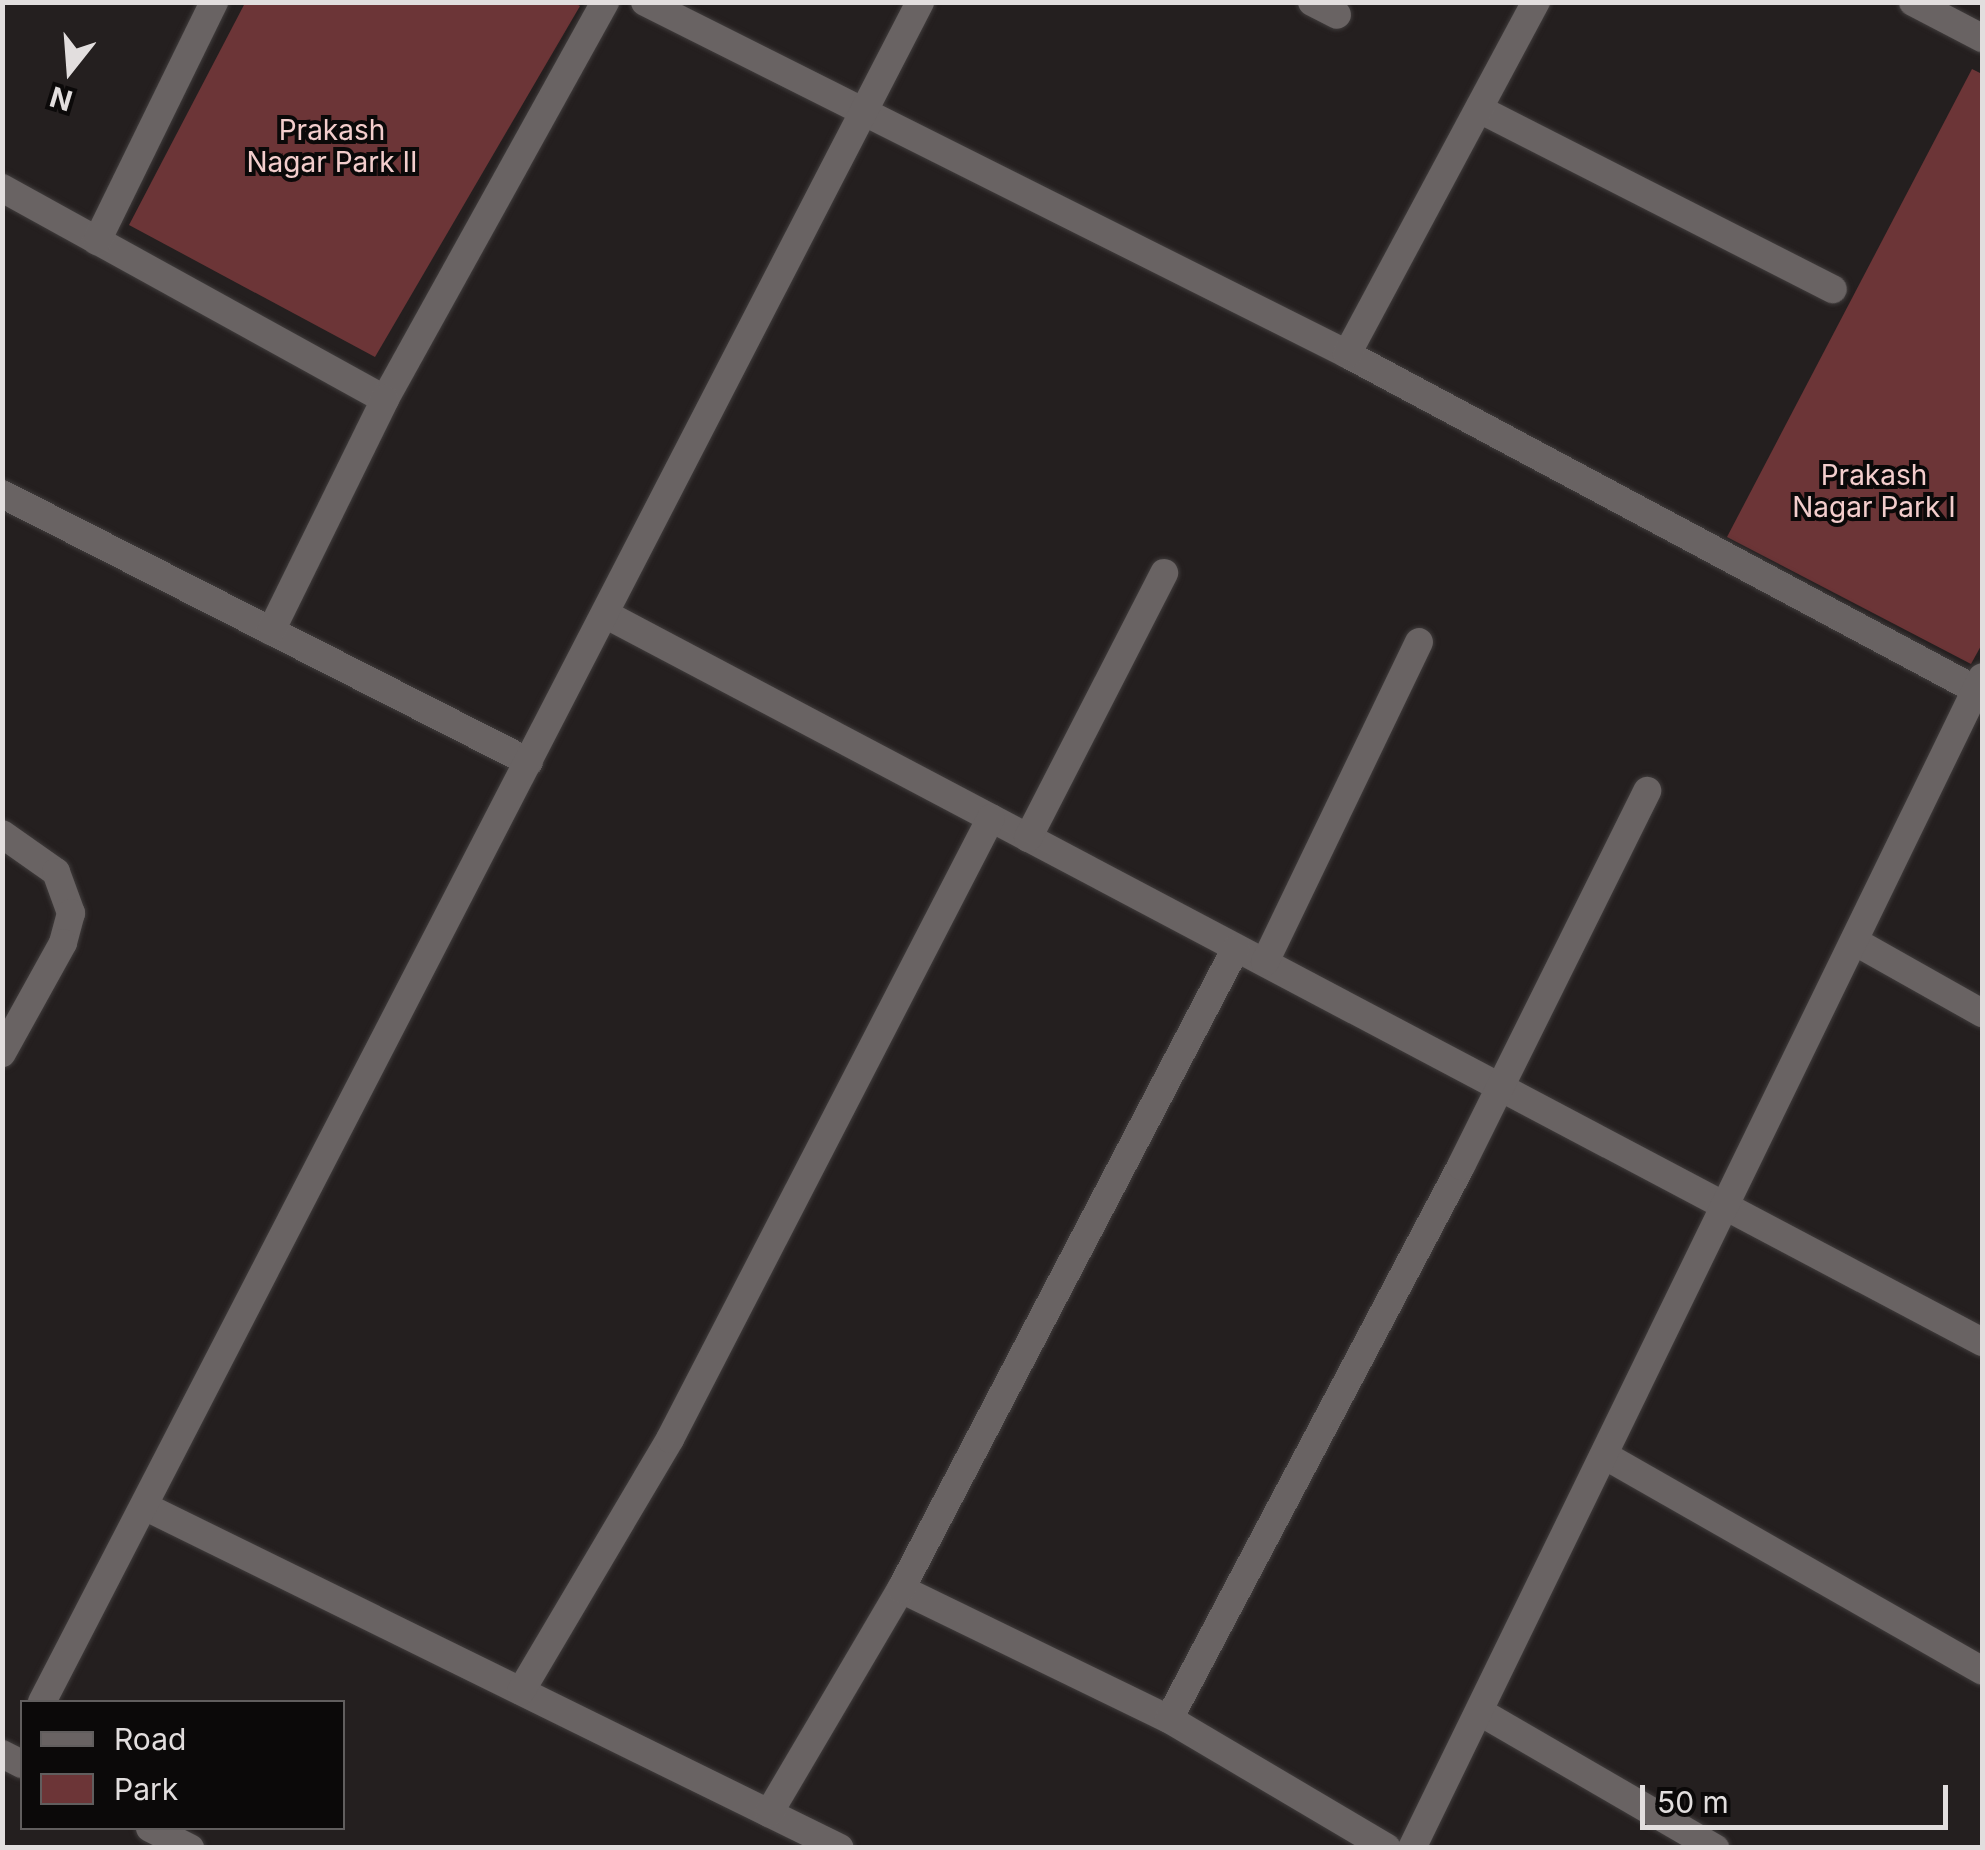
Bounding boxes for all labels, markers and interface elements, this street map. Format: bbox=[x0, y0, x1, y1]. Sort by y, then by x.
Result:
north arrow bbox=[20, 20, 120, 120]
text: N bbox=[46, 79, 76, 118]
park label: Prakash Nagar Park II bbox=[247, 113, 417, 179]
park label: Prakash Nagar Park I bbox=[1792, 458, 1956, 524]
legend bbox=[20, 1700, 345, 1830]
text: Road bbox=[114, 1721, 186, 1757]
scale bar bbox=[1645, 1765, 1952, 1827]
text: Park bbox=[114, 1771, 178, 1807]
text: 50 m bbox=[1657, 1784, 1729, 1820]

